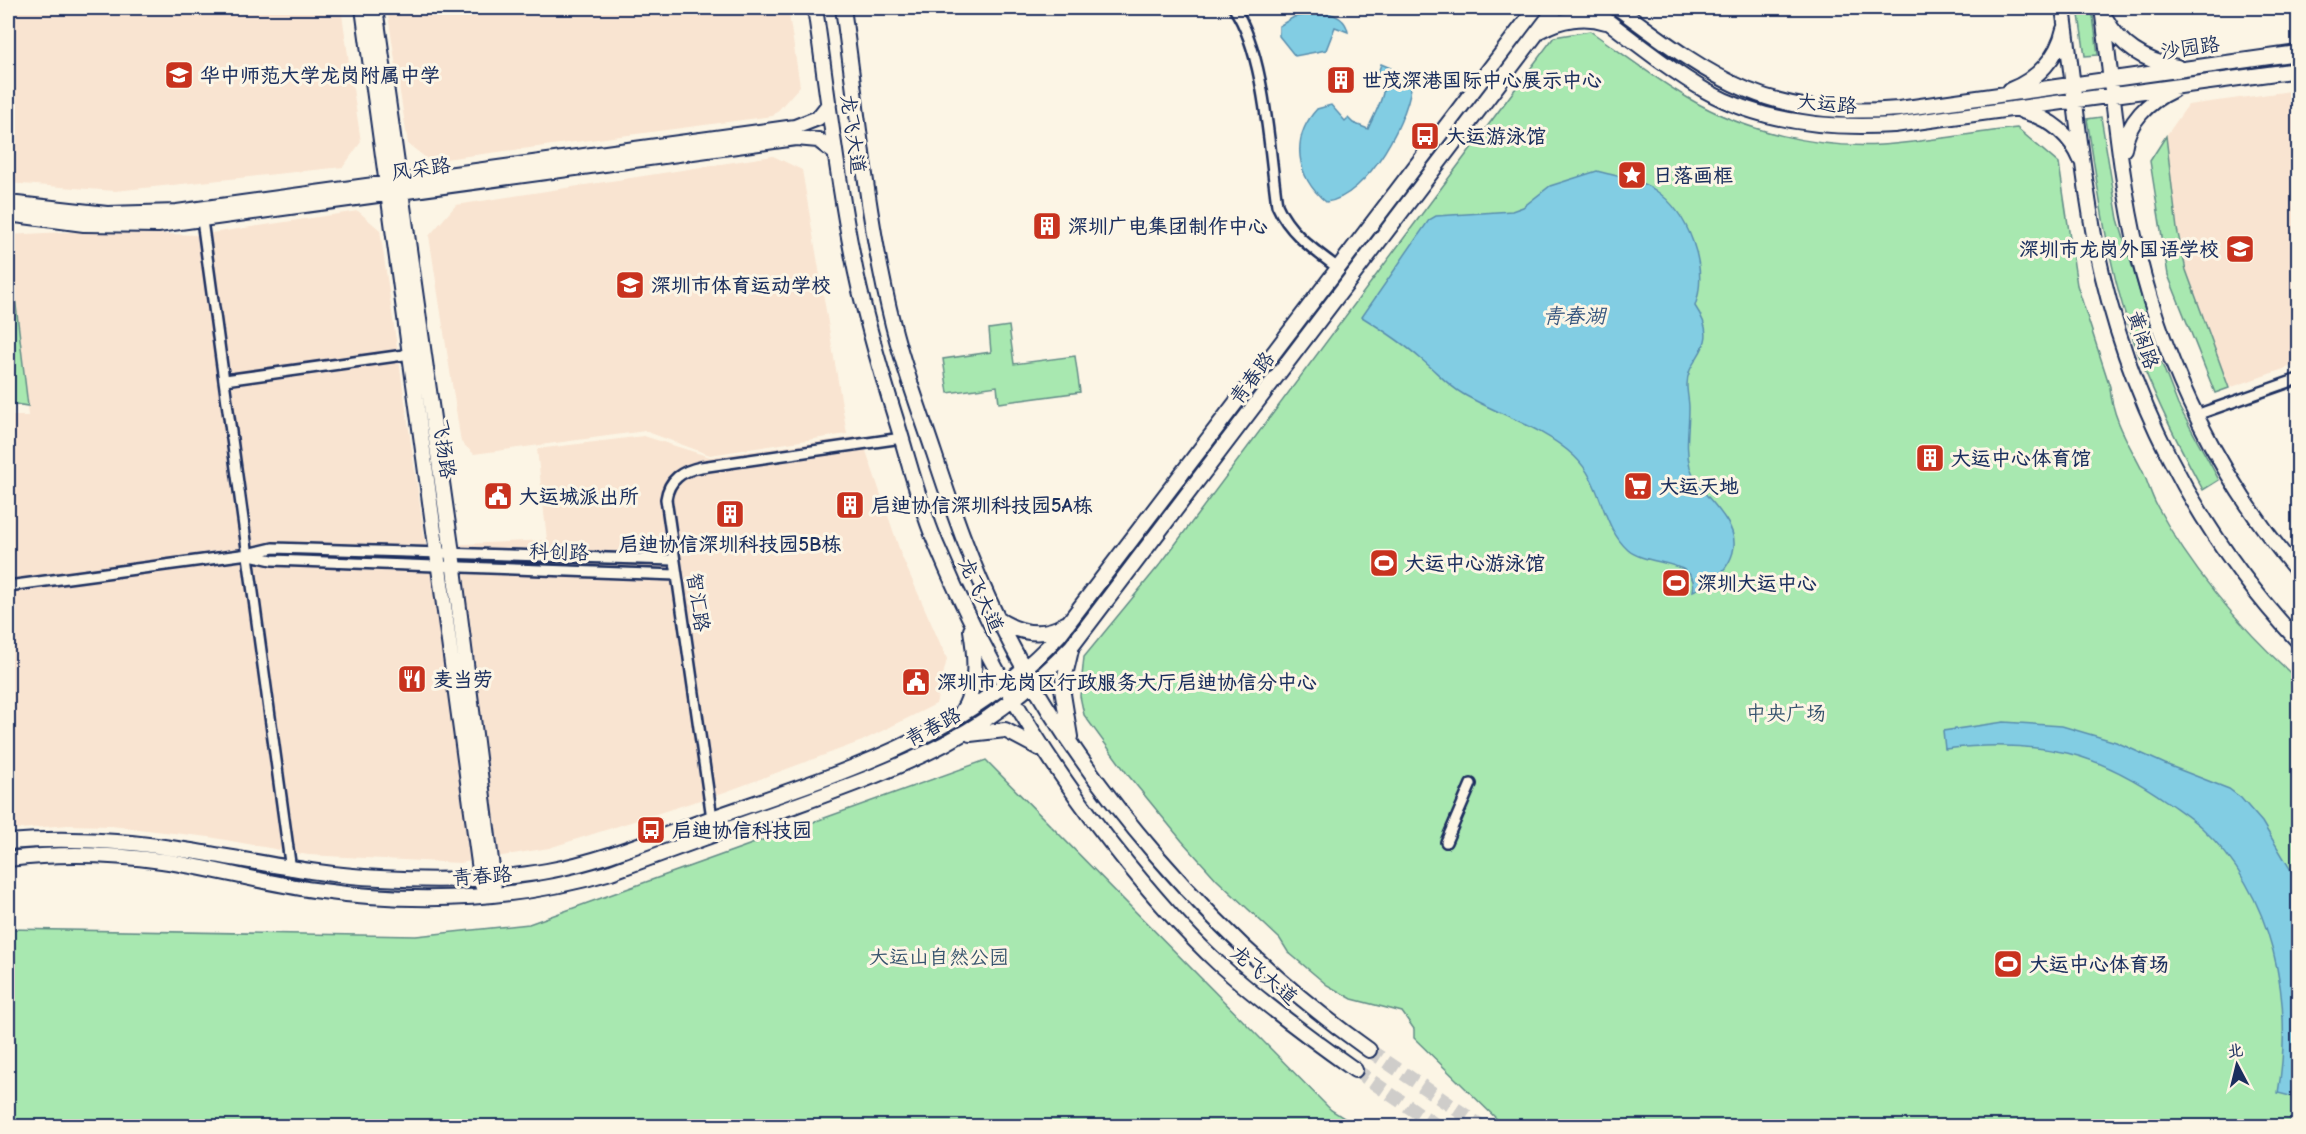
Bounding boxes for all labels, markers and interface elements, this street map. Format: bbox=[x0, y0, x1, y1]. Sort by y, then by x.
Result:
street label: 沙园路 bbox=[2159, 32, 2222, 64]
school or university icon: 华中师范大学龙岗附属中学 bbox=[163, 59, 195, 91]
place label: 华中师范大学龙岗附属中学 bbox=[200, 64, 440, 87]
building icon: 世茂深港国际中心展示中心 bbox=[1325, 64, 1357, 96]
place label: 世茂深港国际中心展示中心 bbox=[1362, 69, 1602, 92]
street label: 大运路 bbox=[1796, 90, 1859, 118]
street label: 龙飞大道 bbox=[836, 93, 870, 175]
bus stop icon: 大运游泳馆 bbox=[1409, 120, 1441, 152]
place label: 大运游泳馆 bbox=[1446, 125, 1546, 148]
street label: 风采路 bbox=[390, 153, 453, 185]
place icon: 日落画框 bbox=[1616, 159, 1648, 191]
place label: 日落画框 bbox=[1653, 164, 1733, 187]
building icon: 深圳广电集团制作中心 bbox=[1031, 210, 1063, 242]
place label: 深圳广电集团制作中心 bbox=[1068, 215, 1268, 238]
school or university icon: 深圳市龙岗外国语学校 bbox=[2224, 233, 2256, 265]
place label: 深圳市龙岗外国语学校 bbox=[2019, 238, 2219, 261]
school or university icon: 深圳市体育运动学校 bbox=[614, 269, 646, 301]
place label: 深圳市体育运动学校 bbox=[651, 274, 831, 297]
water label: 青春湖 bbox=[1543, 304, 1607, 328]
street label: 黄阁路 bbox=[2123, 308, 2164, 373]
street label: 青春路 bbox=[1225, 346, 1280, 409]
street label: 飞扬路 bbox=[428, 418, 460, 481]
building icon: 大运中心体育馆 bbox=[1914, 442, 1946, 474]
place label: 大运中心体育馆 bbox=[1951, 447, 2091, 470]
supermarket icon: 大运天地 bbox=[1622, 470, 1654, 502]
place label: 大运天地 bbox=[1659, 475, 1739, 498]
public building icon: 大运城派出所 bbox=[482, 480, 514, 512]
place label: 大运城派出所 bbox=[519, 485, 639, 508]
building icon: 启迪协信深圳科技园5A栋 bbox=[834, 489, 866, 521]
place label: 启迪协信深圳科技园5A栋 bbox=[871, 494, 1093, 517]
building icon: 启迪协信深圳科技园5B栋 bbox=[714, 498, 746, 530]
place label: 启迪协信深圳科技园5B栋 bbox=[619, 533, 841, 556]
street label: 科创路 bbox=[529, 539, 590, 565]
sports icon: 大运中心游泳馆 bbox=[1368, 547, 1400, 579]
place label: 大运中心游泳馆 bbox=[1405, 552, 1545, 575]
street label: 龙飞大道 bbox=[954, 554, 1008, 636]
sports icon: 深圳大运中心 bbox=[1660, 567, 1692, 599]
street label: 智汇路 bbox=[682, 571, 714, 634]
place label: 深圳大运中心 bbox=[1697, 572, 1817, 595]
restaurant icon: 麦当劳 bbox=[396, 663, 428, 695]
public building icon: 深圳市龙岗区行政服务大厅启迪协信分中心 bbox=[900, 666, 932, 698]
place label: 麦当劳 bbox=[433, 668, 493, 691]
place label: 深圳市龙岗区行政服务大厅启迪协信分中心 bbox=[937, 671, 1317, 694]
street label: 青春路 bbox=[901, 702, 966, 751]
park label: 中央广场 bbox=[1746, 702, 1826, 725]
bus stop icon: 启迪协信科技园 bbox=[635, 814, 667, 846]
place label: 启迪协信科技园 bbox=[672, 819, 812, 842]
street label: 青春路 bbox=[451, 862, 514, 890]
street label: 龙飞大道 bbox=[1226, 940, 1302, 1010]
park label: 大运山自然公园 bbox=[869, 946, 1009, 969]
sports icon: 大运中心体育场 bbox=[1992, 948, 2024, 980]
place label: 大运中心体育场 bbox=[2029, 953, 2169, 976]
north arrow bbox=[2207, 1035, 2267, 1095]
text: 北 bbox=[2226, 1041, 2244, 1061]

